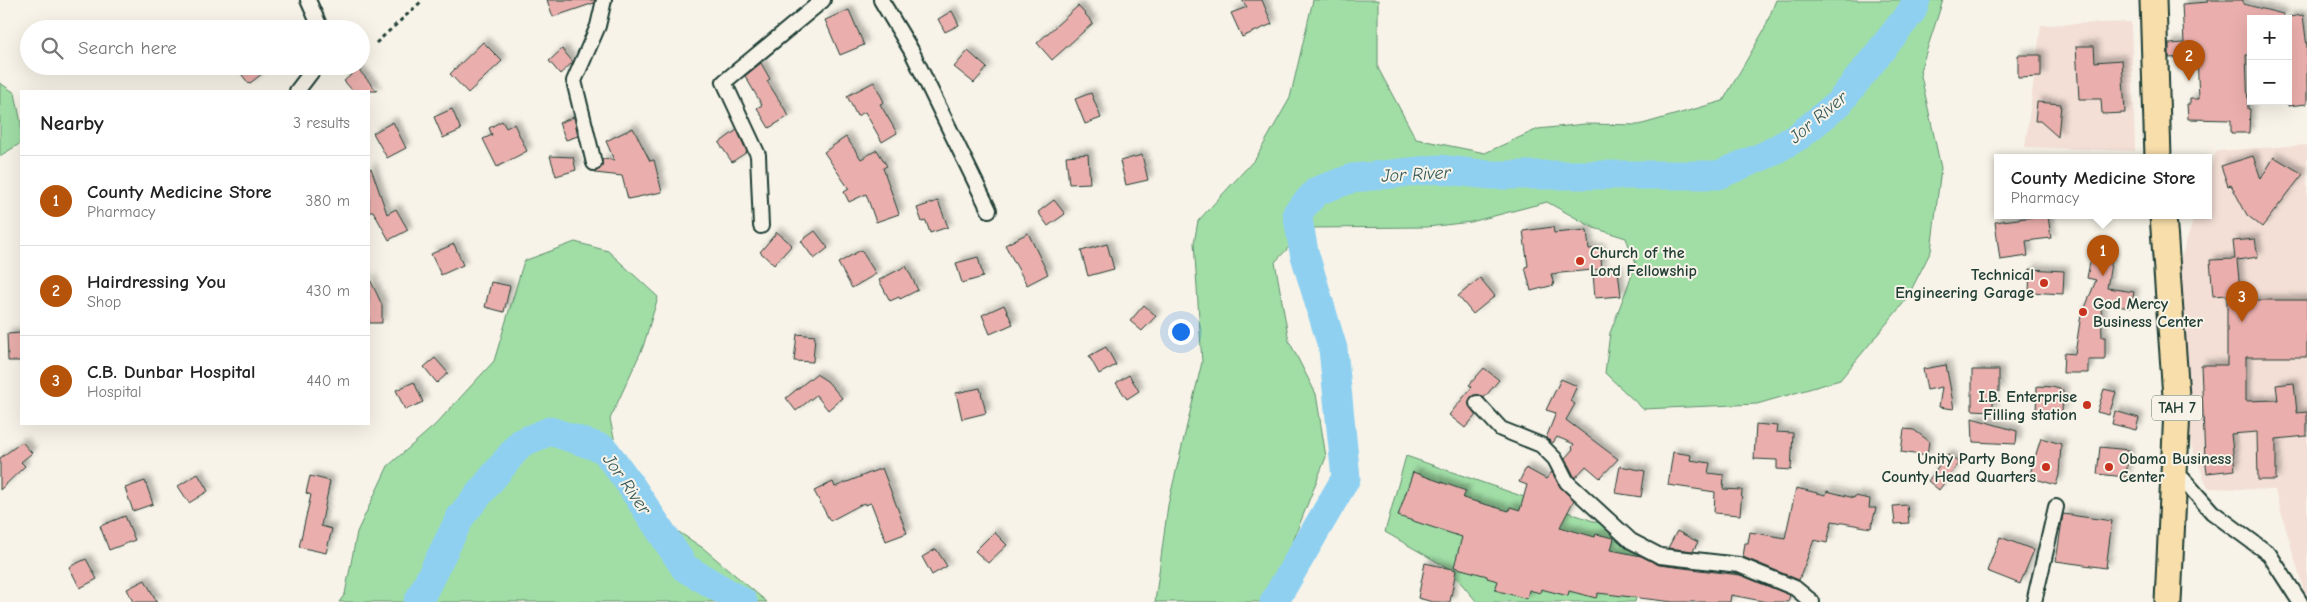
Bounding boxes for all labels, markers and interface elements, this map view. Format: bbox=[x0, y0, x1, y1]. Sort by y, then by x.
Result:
map controls bbox=[2247, 15, 2292, 105]
button: + bbox=[2247, 15, 2292, 60]
search box bbox=[20, 20, 370, 75]
icon: search bbox=[38, 34, 66, 62]
text: Search here bbox=[78, 37, 177, 59]
pin: 2 bbox=[2173, 40, 2205, 81]
button: − bbox=[2247, 60, 2292, 105]
water label: Jor River bbox=[1784, 86, 1852, 148]
text: Nearby bbox=[40, 111, 104, 135]
text: 3 results bbox=[293, 114, 350, 132]
popup bbox=[1994, 154, 2212, 219]
water label: Jor River bbox=[1380, 162, 1452, 187]
text: County Medicine Store bbox=[2011, 167, 2195, 189]
text: County Medicine Store bbox=[87, 181, 272, 203]
text: Pharmacy bbox=[2011, 189, 2079, 207]
text: 1 bbox=[53, 192, 59, 210]
text: 380 m bbox=[305, 192, 350, 210]
text: Pharmacy bbox=[87, 203, 156, 221]
pin: 1 bbox=[2087, 235, 2119, 276]
place label: Church of the Lord Fellowship bbox=[1590, 244, 1697, 280]
marker: Church of the Lord Fellowship bbox=[1574, 255, 1586, 267]
place label: Technical Engineering Garage bbox=[1895, 266, 2034, 302]
text: Hairdressing You bbox=[87, 271, 226, 293]
marker: Technical Engineering Garage bbox=[2038, 277, 2050, 289]
pin: 3 bbox=[2226, 281, 2258, 322]
text: 2 bbox=[52, 282, 60, 300]
text: 430 m bbox=[306, 282, 350, 300]
text: Shop bbox=[87, 293, 121, 311]
place label: God Mercy Business Center bbox=[2093, 295, 2203, 331]
marker: God Mercy Business Center bbox=[2077, 306, 2089, 318]
your location bbox=[1168, 319, 1194, 345]
text: C.B. Dunbar Hospital bbox=[87, 361, 256, 383]
text: 3 bbox=[52, 372, 60, 390]
text: 440 m bbox=[306, 372, 350, 390]
text: Hospital bbox=[87, 383, 142, 401]
place label: I.B. Enterprise Filling station bbox=[1979, 388, 2077, 424]
road number: TAH 7 bbox=[2152, 396, 2202, 420]
marker: I.B. Enterprise Filling station bbox=[2081, 399, 2093, 411]
water label: Jor River bbox=[598, 449, 656, 519]
place label: Unity Party Bong County Head Quarters bbox=[1881, 450, 2036, 486]
place label: Obama Business Center bbox=[2119, 450, 2231, 486]
marker: Unity Party Bong County Head Quarters bbox=[2040, 461, 2052, 473]
marker: Obama Business Center bbox=[2103, 461, 2115, 473]

